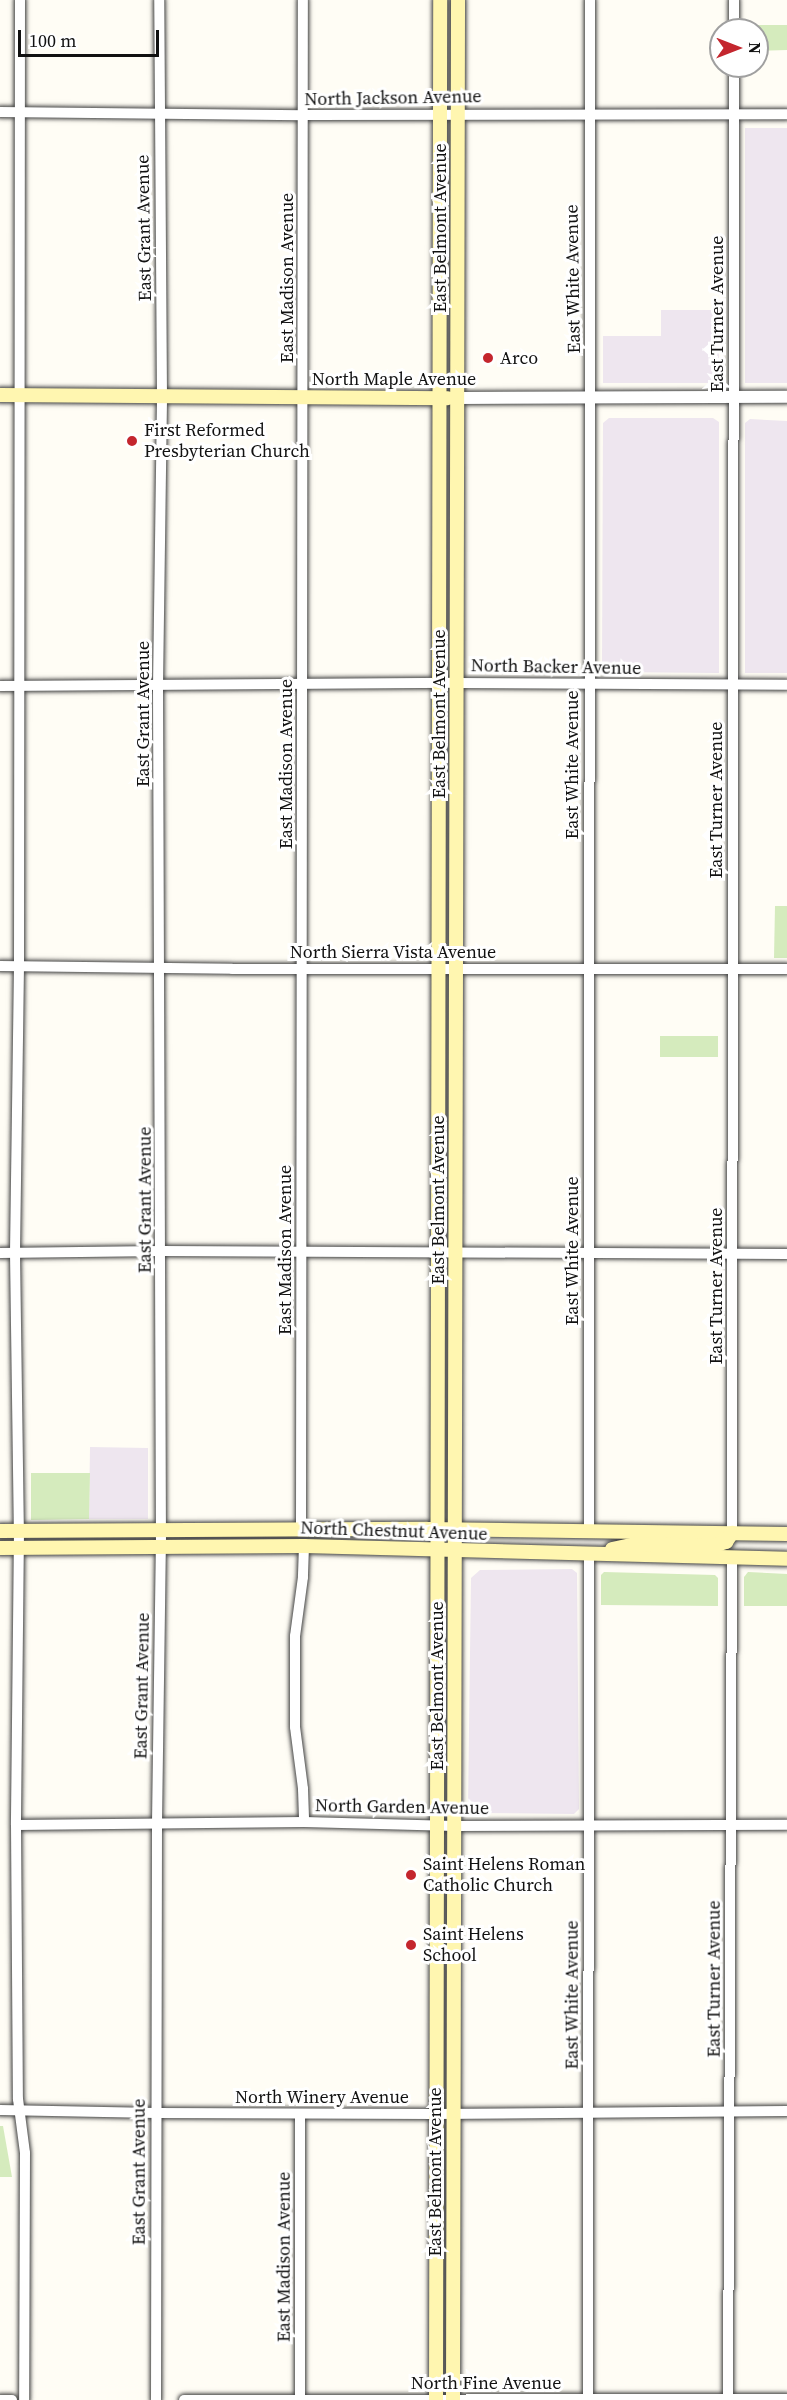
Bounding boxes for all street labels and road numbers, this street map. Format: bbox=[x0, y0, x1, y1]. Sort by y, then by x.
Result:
street label: North Jackson Avenue bbox=[304, 86, 482, 110]
street label: East Belmont Avenue bbox=[429, 143, 451, 313]
street label: East Grant Avenue bbox=[132, 155, 156, 301]
street label: East Madison Avenue bbox=[276, 193, 298, 363]
street label: East White Avenue bbox=[561, 204, 585, 354]
street label: East Turner Avenue bbox=[706, 235, 728, 393]
street label: North Maple Avenue bbox=[312, 368, 476, 390]
street label: East Belmont Avenue bbox=[428, 629, 450, 799]
street label: East Grant Avenue bbox=[132, 641, 154, 787]
street label: North Backer Avenue bbox=[471, 655, 641, 679]
street label: East Madison Avenue bbox=[275, 679, 297, 849]
street label: East White Avenue bbox=[561, 690, 583, 840]
street label: East Turner Avenue bbox=[705, 721, 727, 879]
street label: North Sierra Vista Avenue bbox=[290, 941, 496, 963]
street label: East Belmont Avenue bbox=[427, 1115, 449, 1285]
street label: East Grant Avenue bbox=[134, 1127, 156, 1273]
street label: East Madison Avenue bbox=[274, 1165, 296, 1335]
street label: East White Avenue bbox=[561, 1176, 583, 1326]
street label: East Turner Avenue bbox=[705, 1207, 727, 1365]
street label: North Chestnut Avenue bbox=[300, 1517, 488, 1545]
street label: East Belmont Avenue bbox=[426, 1601, 448, 1771]
street label: East Grant Avenue bbox=[130, 1613, 154, 1759]
street label: North Garden Avenue bbox=[315, 1795, 489, 1819]
street label: East Turner Avenue bbox=[703, 1900, 725, 2058]
street label: East White Avenue bbox=[561, 1920, 583, 2070]
street label: North Winery Avenue bbox=[235, 2086, 409, 2108]
street label: East Belmont Avenue bbox=[424, 2087, 446, 2257]
street label: East Grant Avenue bbox=[128, 2099, 150, 2245]
street label: East Madison Avenue bbox=[273, 2172, 295, 2342]
street label: North Fine Avenue bbox=[411, 2372, 561, 2394]

